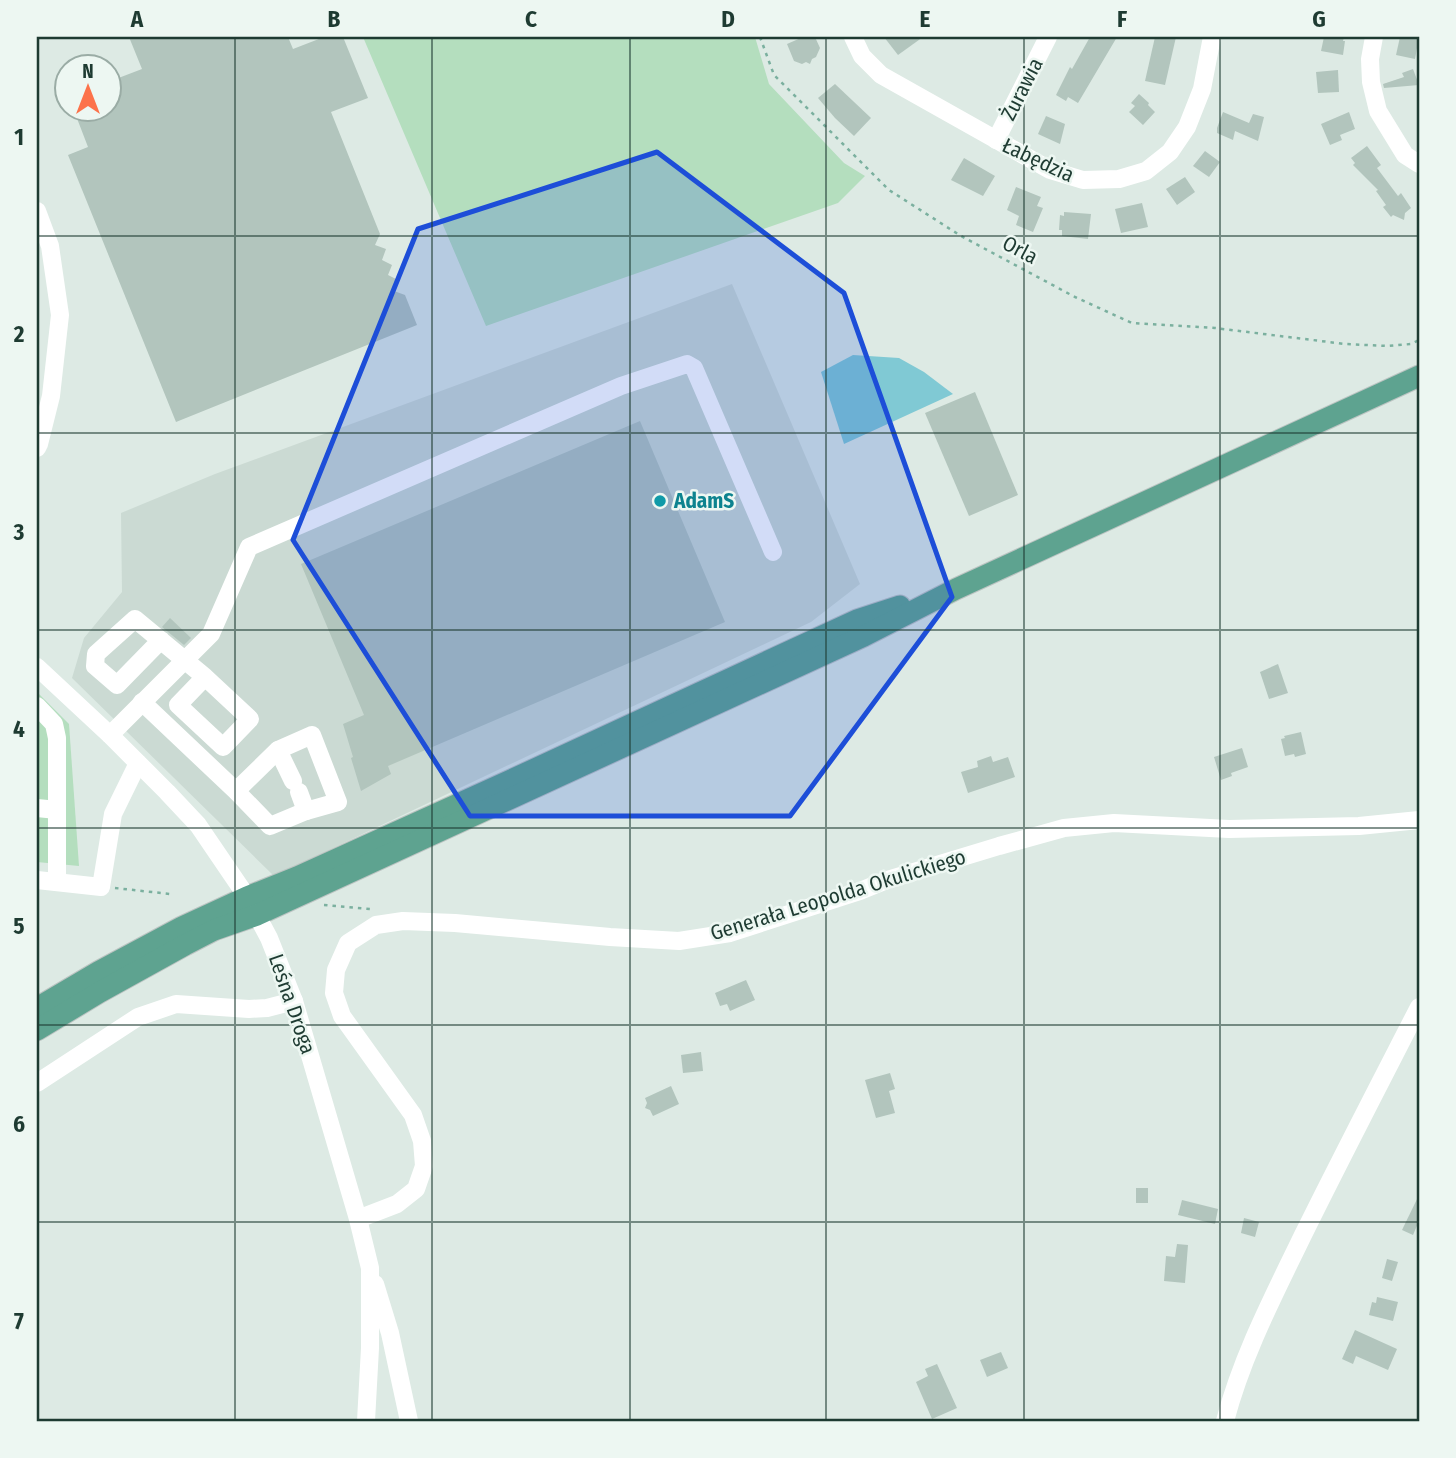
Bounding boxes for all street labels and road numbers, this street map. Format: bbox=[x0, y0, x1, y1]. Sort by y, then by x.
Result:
street label: Żurawia bbox=[995, 53, 1049, 125]
street label: Łabędzia bbox=[998, 132, 1078, 188]
street label: Orla bbox=[998, 230, 1042, 270]
street label: Generała Leopolda Okulickiego bbox=[707, 844, 969, 946]
street label: Leśna Droga bbox=[263, 950, 321, 1058]

